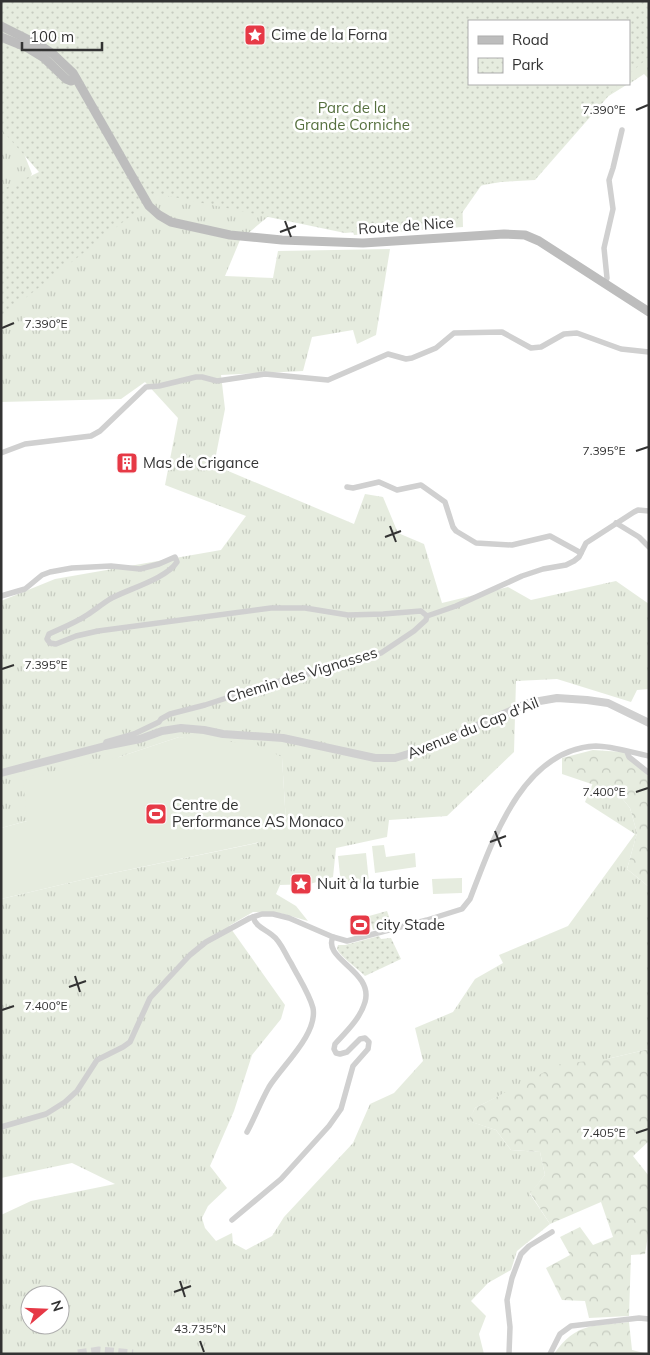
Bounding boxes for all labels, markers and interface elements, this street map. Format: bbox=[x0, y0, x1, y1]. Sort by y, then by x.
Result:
scale bar bbox=[22, 20, 102, 52]
legend bbox=[468, 20, 630, 85]
place icon: Cime de la Forna bbox=[243, 23, 267, 47]
place label: Cime de la Forna bbox=[271, 25, 388, 44]
text: 100 m bbox=[30, 27, 74, 46]
text: Road bbox=[512, 30, 549, 49]
text: Park bbox=[512, 55, 544, 74]
park label: Parc de la Grande Corniche bbox=[294, 98, 410, 134]
text: 7.390°E bbox=[582, 102, 626, 117]
street label: Route de Nice bbox=[357, 213, 454, 238]
text: 7.390°E bbox=[24, 316, 68, 331]
text: 7.395°E bbox=[582, 443, 626, 458]
building icon: Mas de Crigance bbox=[115, 451, 139, 475]
place label: Mas de Crigance bbox=[143, 453, 259, 472]
street label: Chemin des Vignasses bbox=[224, 643, 379, 706]
text: 7.395°E bbox=[24, 657, 68, 672]
street label: Avenue du Cap d'Ail bbox=[404, 692, 541, 763]
text: 7.400°E bbox=[582, 784, 626, 799]
place label: Centre de Performance AS Monaco bbox=[172, 795, 344, 831]
sports icon: Centre de Performance AS Monaco bbox=[144, 802, 168, 826]
place icon: Nuit à la turbie bbox=[289, 872, 313, 896]
place label: Nuit à la turbie bbox=[317, 874, 419, 893]
sports icon: city Stade bbox=[348, 913, 372, 937]
place label: city Stade bbox=[376, 915, 445, 934]
text: 7.400°E bbox=[24, 998, 68, 1013]
text: 7.405°E bbox=[582, 1125, 626, 1140]
north arrow bbox=[20, 1285, 70, 1335]
text: N bbox=[47, 1298, 68, 1314]
text: 43.735°N bbox=[174, 1321, 226, 1336]

